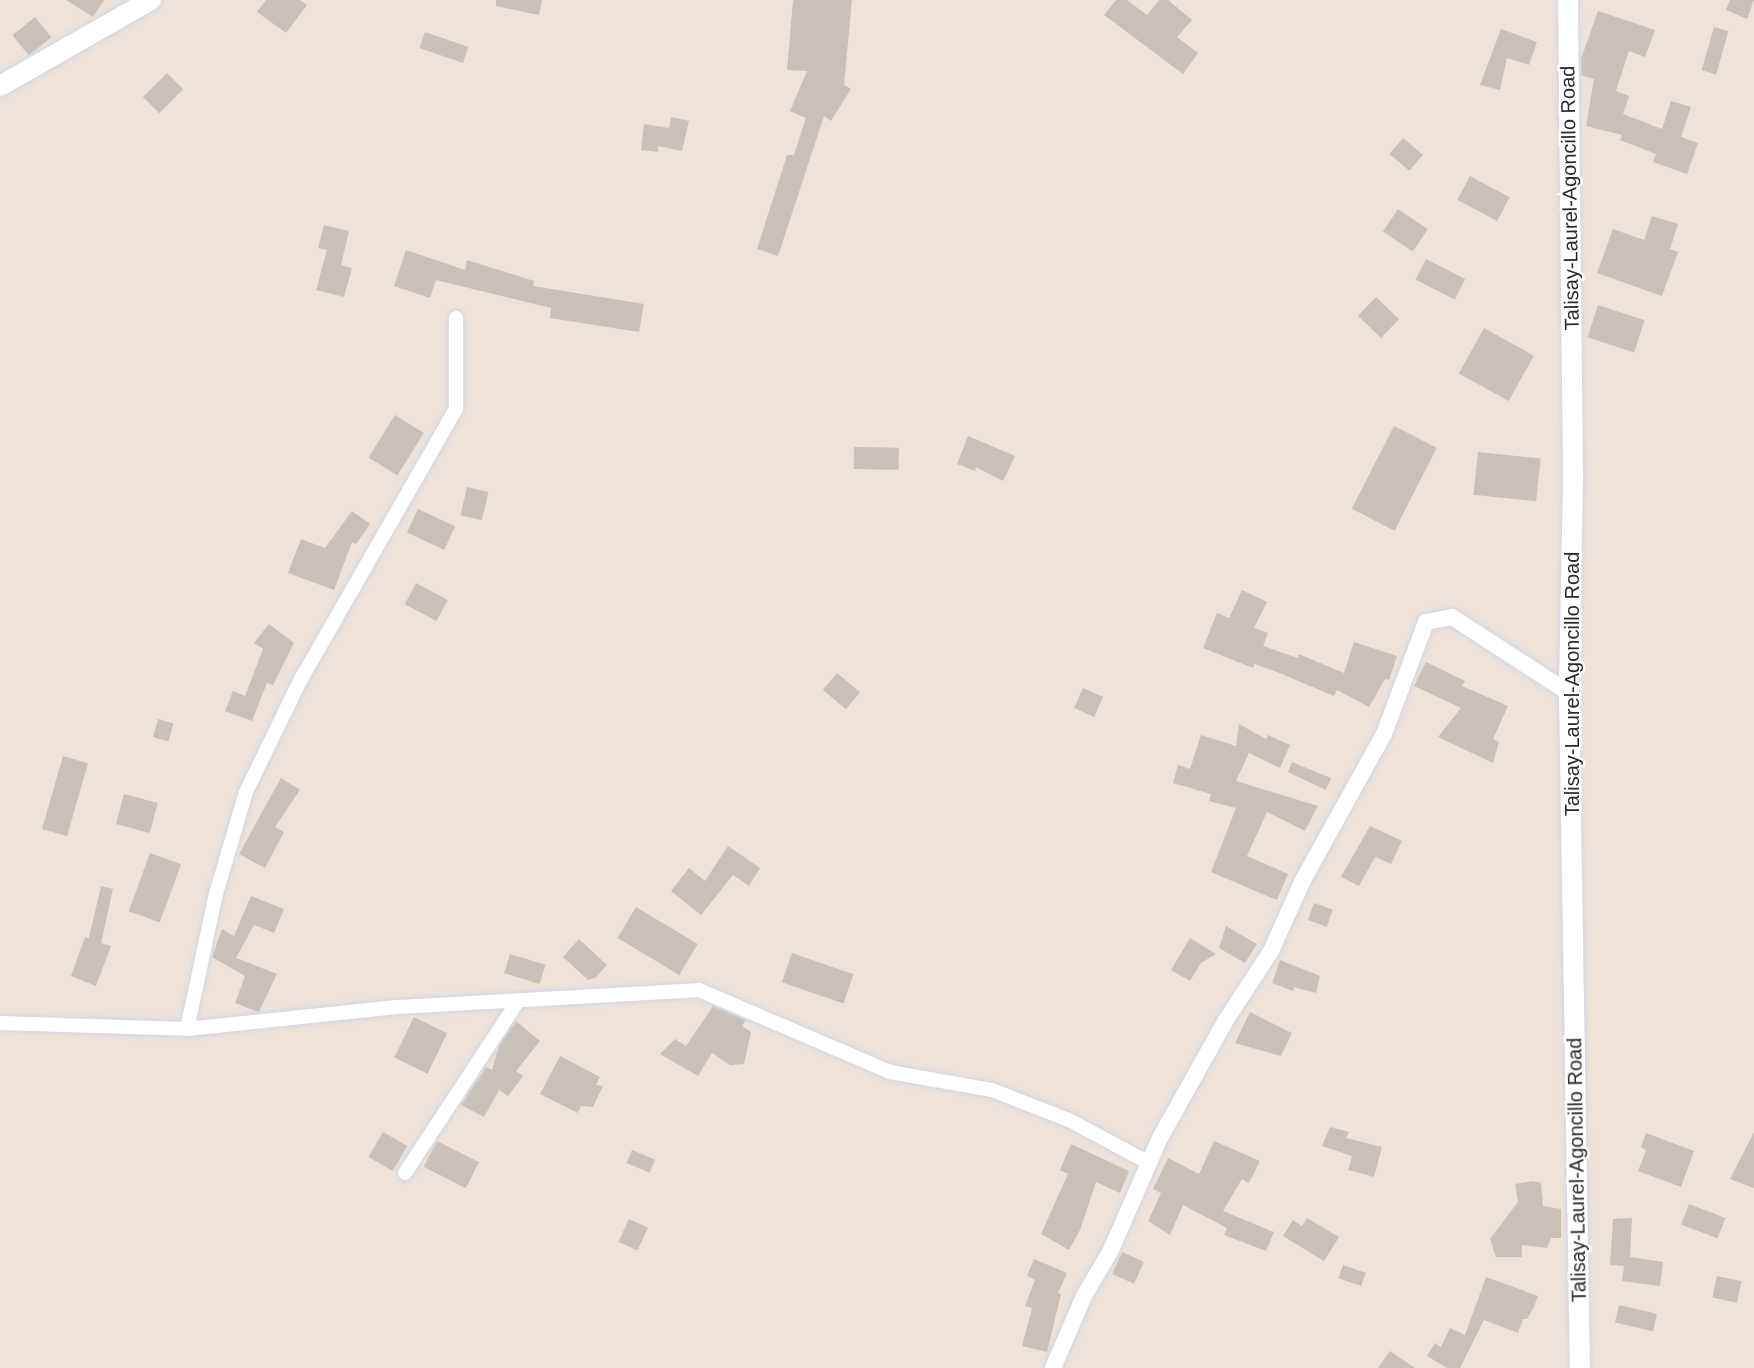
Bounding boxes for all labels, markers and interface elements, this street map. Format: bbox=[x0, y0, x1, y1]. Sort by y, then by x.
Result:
street label: Talisay-Laurel-Agoncillo Road bbox=[1556, 66, 1584, 330]
street label: Talisay-Laurel-Agoncillo Road bbox=[1560, 552, 1584, 816]
street label: Talisay-Laurel-Agoncillo Road bbox=[1563, 1038, 1591, 1302]

